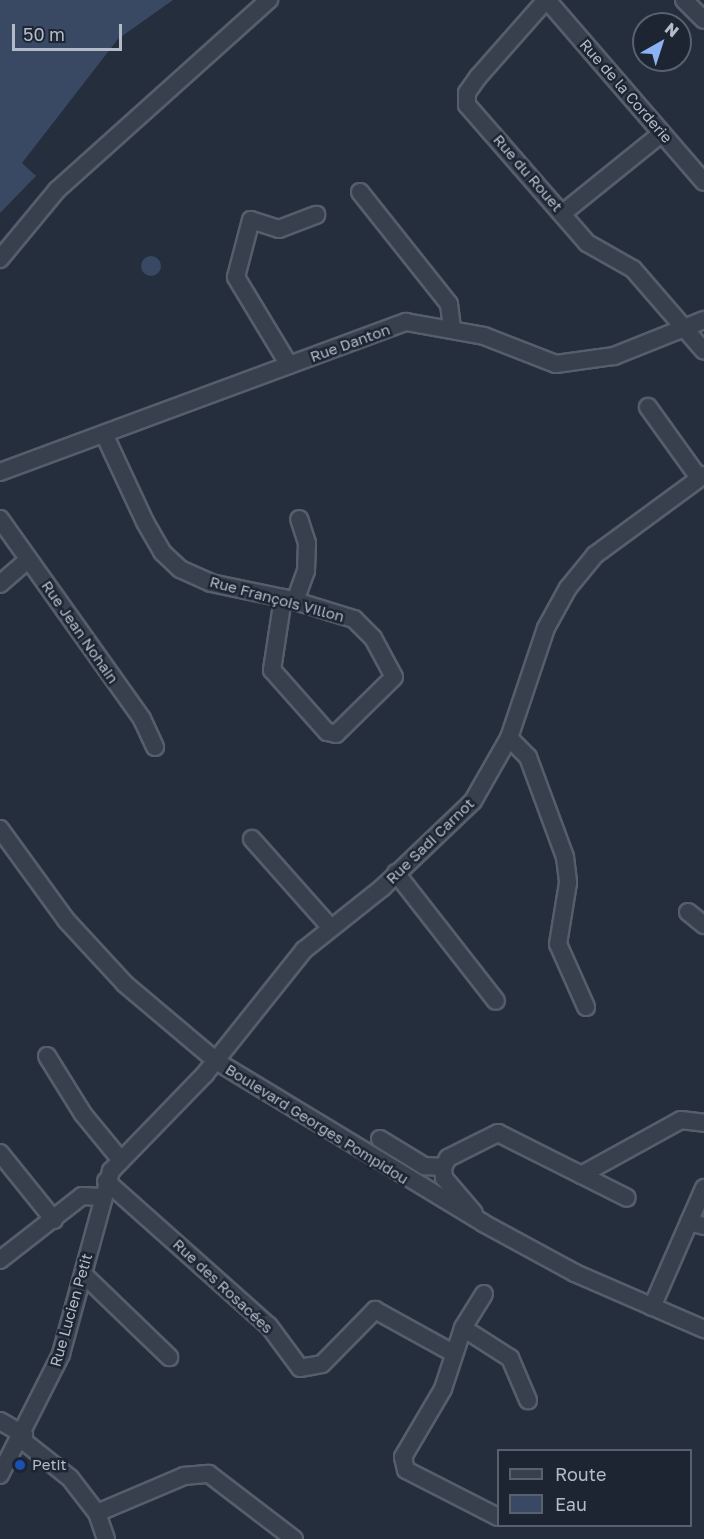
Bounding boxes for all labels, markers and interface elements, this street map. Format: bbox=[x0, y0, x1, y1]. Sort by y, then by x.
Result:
scale bar bbox=[15, 12, 124, 50]
north arrow bbox=[632, 12, 692, 72]
text: N bbox=[661, 18, 683, 41]
text: 50 m bbox=[23, 23, 65, 45]
street label: Rue de la Corderie bbox=[576, 35, 676, 147]
street label: Rue du Rouet bbox=[490, 131, 566, 215]
street label: Rue Danton bbox=[308, 320, 392, 366]
street label: Rue François Villon bbox=[208, 572, 346, 626]
street label: Rue Jean Nohain bbox=[38, 577, 122, 687]
street label: Rue Sadi Carnot bbox=[382, 794, 478, 888]
street label: Boulevard Georges Pompidou bbox=[222, 1060, 412, 1188]
street label: Rue des Rosacées bbox=[169, 1235, 277, 1337]
street label: Rue Lucien Petit bbox=[46, 1251, 96, 1369]
legend bbox=[497, 1449, 692, 1527]
place label: Petit bbox=[32, 1456, 66, 1474]
marker: Petit bbox=[13, 1458, 27, 1472]
text: Route bbox=[555, 1463, 606, 1485]
text: Eau bbox=[555, 1493, 587, 1515]

